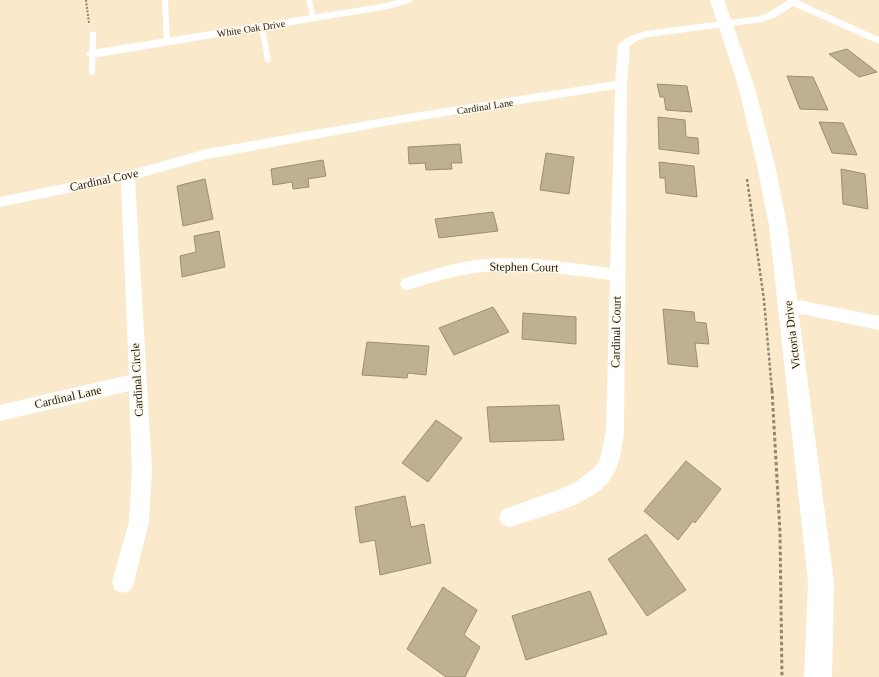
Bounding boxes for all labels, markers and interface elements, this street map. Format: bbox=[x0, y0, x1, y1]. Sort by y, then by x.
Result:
street label: White Oak Drive bbox=[216, 18, 286, 39]
street label: Cardinal Lane bbox=[456, 97, 515, 116]
street label: Cardinal Cove bbox=[68, 166, 140, 194]
street label: Stephen Court bbox=[489, 259, 559, 275]
street label: Cardinal Court bbox=[608, 295, 624, 368]
street label: Victoria Drive bbox=[781, 300, 803, 370]
street label: Cardinal Circle bbox=[128, 343, 146, 417]
street label: Cardinal Lane bbox=[33, 382, 103, 412]

